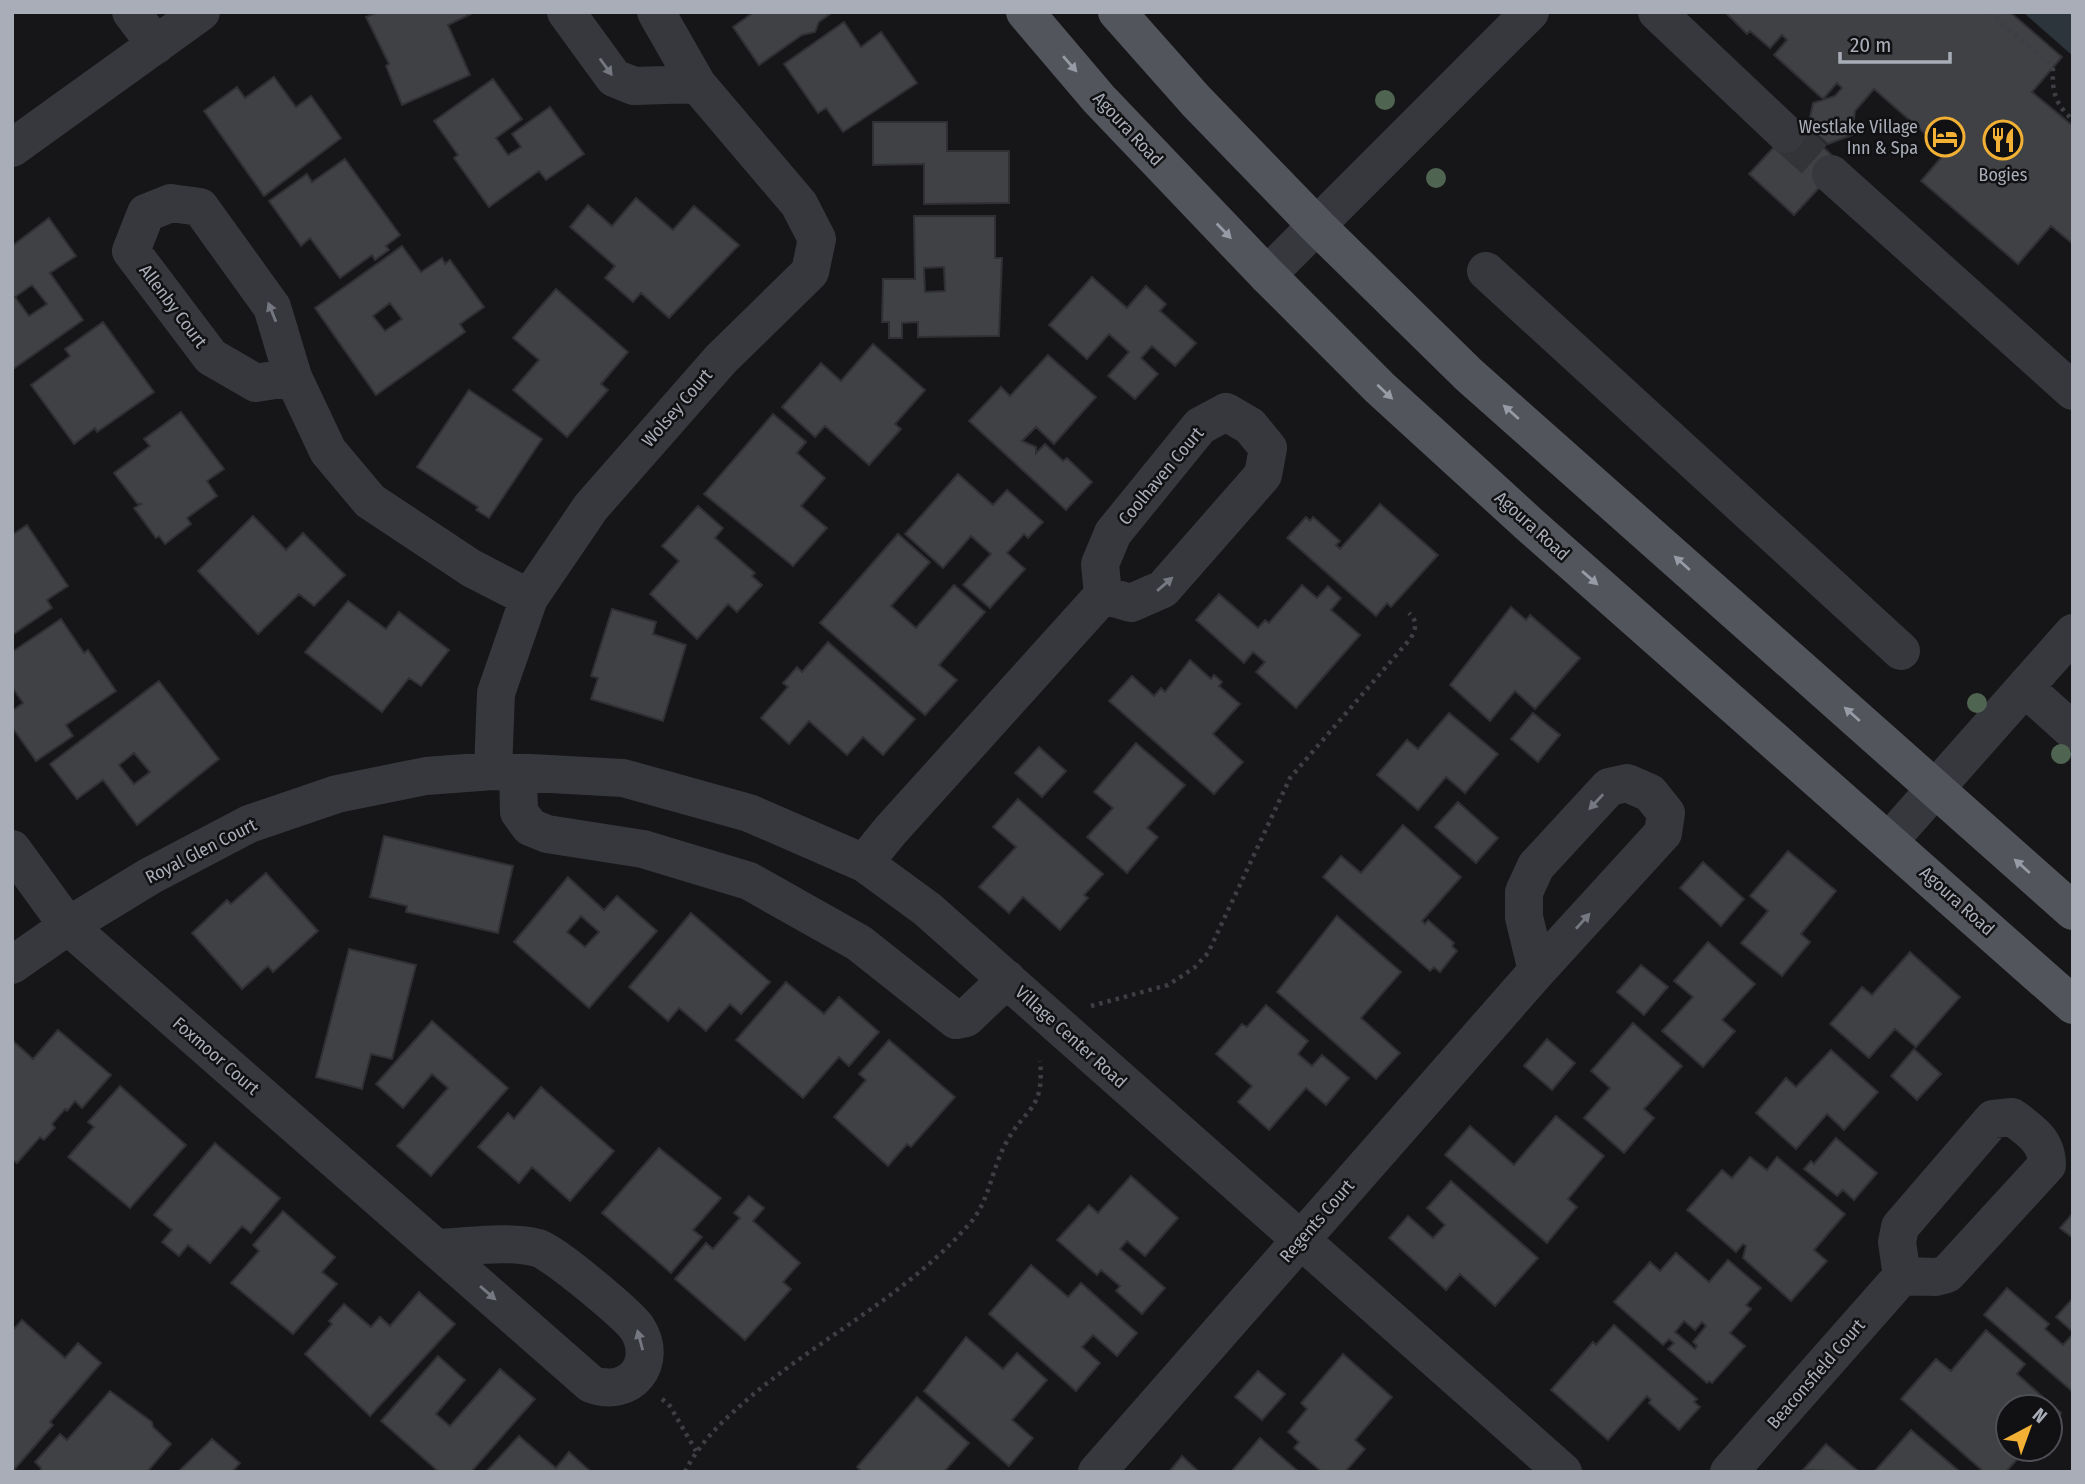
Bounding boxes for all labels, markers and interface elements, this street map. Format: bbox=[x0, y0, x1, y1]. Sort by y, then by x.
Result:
scale bar bbox=[1840, 21, 1950, 65]
text: 20 m bbox=[1850, 32, 1891, 58]
one-way arrow bbox=[1062, 55, 1077, 73]
one-way arrow bbox=[599, 58, 613, 76]
street label: Agoura Road bbox=[1088, 88, 1168, 170]
place label: Westlake Village Inn & Spa bbox=[1799, 116, 1918, 159]
hotel icon: Westlake Village Inn & Spa bbox=[1924, 116, 1966, 158]
restaurant icon: Bogies bbox=[1982, 119, 2024, 161]
place label: Bogies bbox=[1979, 164, 2028, 186]
one-way arrow bbox=[1216, 222, 1233, 239]
street label: Allenby Court bbox=[134, 260, 212, 352]
one-way arrow bbox=[267, 301, 278, 322]
street label: Wolsey Court bbox=[637, 364, 717, 451]
one-way arrow bbox=[1376, 384, 1393, 400]
one-way arrow bbox=[1503, 405, 1520, 421]
street label: Coolhaven Court bbox=[1114, 423, 1208, 529]
street label: Agoura Road bbox=[1490, 487, 1574, 565]
one-way arrow bbox=[1673, 556, 1690, 572]
one-way arrow bbox=[1581, 569, 1598, 585]
one-way arrow bbox=[1156, 577, 1174, 592]
one-way arrow bbox=[1843, 706, 1861, 722]
one-way arrow bbox=[1588, 793, 1604, 810]
street label: Royal Glen Court bbox=[142, 814, 260, 888]
one-way arrow bbox=[2014, 858, 2031, 874]
street label: Agoura Road bbox=[1915, 862, 1999, 940]
one-way arrow bbox=[1575, 912, 1591, 930]
street label: Village Center Road bbox=[1011, 981, 1131, 1093]
street label: Foxmoor Court bbox=[168, 1012, 264, 1100]
street label: Regents Court bbox=[1275, 1175, 1359, 1267]
one-way arrow bbox=[479, 1285, 496, 1300]
street label: Beaconsfield Court bbox=[1762, 1315, 1870, 1433]
one-way arrow bbox=[634, 1329, 645, 1351]
north arrow bbox=[1994, 1393, 2064, 1463]
text: N bbox=[2028, 1403, 2052, 1428]

